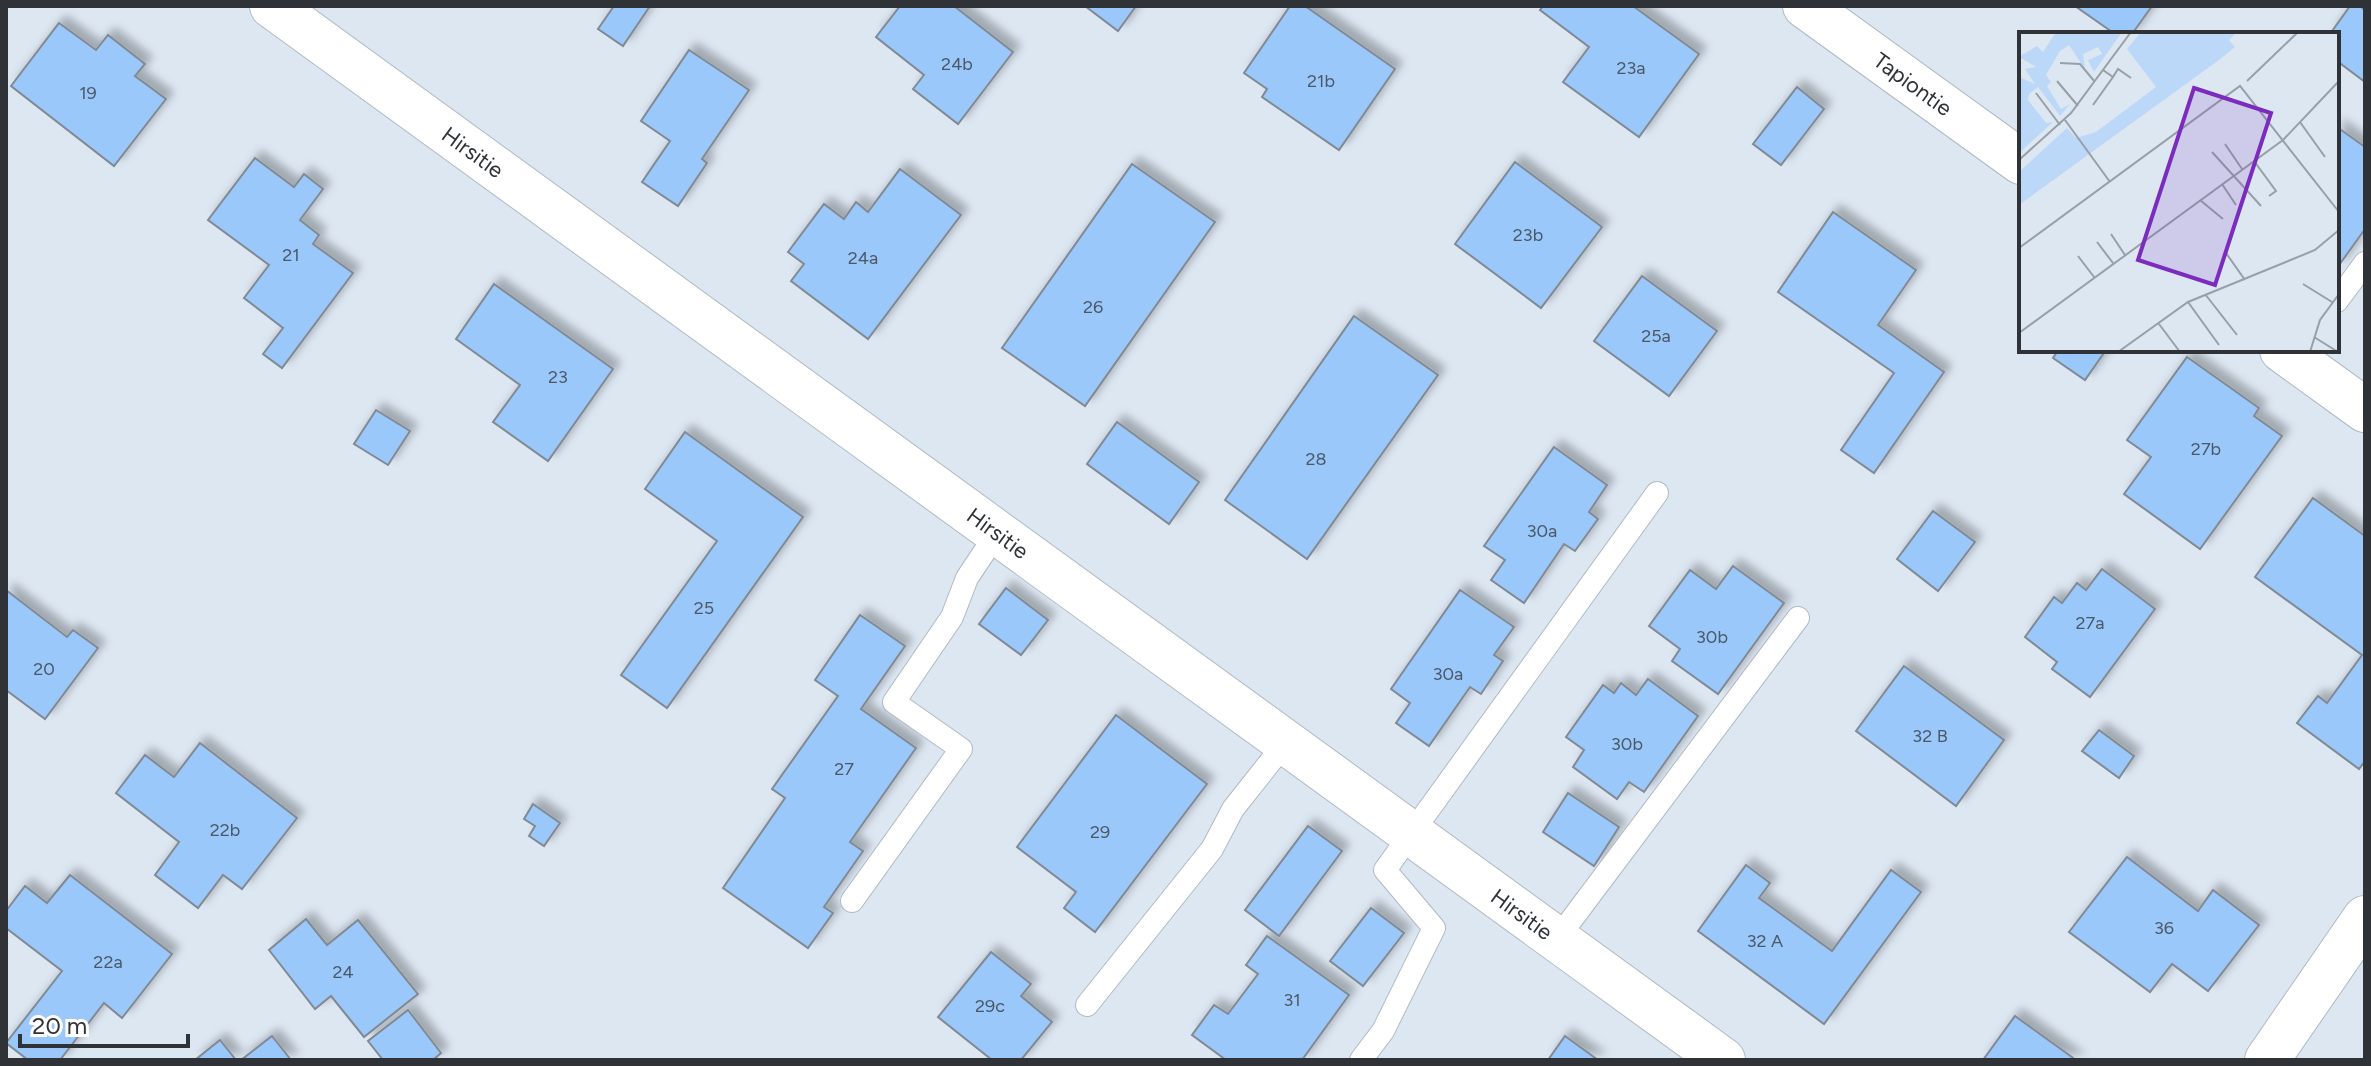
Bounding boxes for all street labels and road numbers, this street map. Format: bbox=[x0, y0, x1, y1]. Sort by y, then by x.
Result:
street label: Tapiontie bbox=[1868, 47, 1957, 122]
street label: Hirsitie bbox=[437, 121, 509, 184]
street label: Hirsitie bbox=[962, 502, 1034, 565]
street label: Hirsitie bbox=[1486, 883, 1558, 946]

